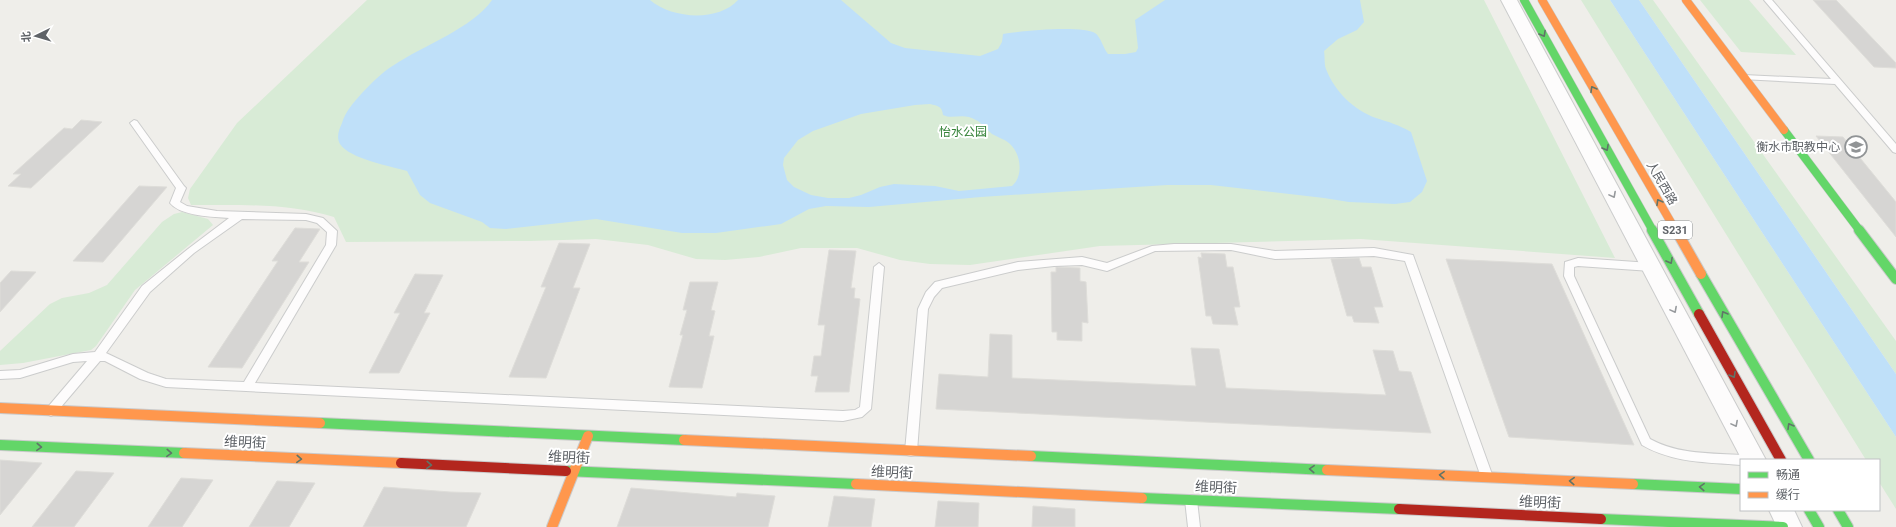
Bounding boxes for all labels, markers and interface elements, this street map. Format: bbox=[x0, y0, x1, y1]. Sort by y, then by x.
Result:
north arrow bbox=[16, 16, 56, 56]
one-way arrow bbox=[1538, 30, 1546, 37]
text: 北 bbox=[20, 31, 33, 43]
one-way arrow bbox=[1591, 86, 1598, 93]
park label: 怡水公园 bbox=[939, 125, 987, 139]
school or university icon: 衡水市职教中心 bbox=[1843, 134, 1869, 160]
place label: 衡水市职教中心 bbox=[1756, 140, 1840, 154]
one-way arrow bbox=[1602, 144, 1609, 151]
street label: 人民西路 bbox=[1644, 159, 1680, 207]
one-way arrow bbox=[1608, 191, 1616, 198]
one-way arrow bbox=[1656, 199, 1663, 206]
road number: S231 bbox=[1658, 221, 1692, 239]
one-way arrow bbox=[1665, 257, 1672, 264]
one-way arrow bbox=[1669, 306, 1677, 313]
one-way arrow bbox=[1722, 311, 1729, 318]
one-way arrow bbox=[1729, 371, 1736, 378]
one-way arrow bbox=[1730, 420, 1738, 428]
one-way arrow bbox=[1787, 423, 1794, 430]
street label: 维明街 bbox=[224, 433, 266, 451]
one-way arrow bbox=[36, 443, 42, 451]
street label: 维明街 bbox=[548, 448, 590, 466]
one-way arrow bbox=[166, 449, 172, 457]
one-way arrow bbox=[296, 455, 302, 463]
legend bbox=[1740, 459, 1880, 511]
one-way arrow bbox=[426, 461, 432, 469]
street label: 维明街 bbox=[871, 463, 913, 481]
one-way arrow bbox=[1309, 465, 1315, 473]
text: 畅通 bbox=[1776, 468, 1800, 482]
one-way arrow bbox=[1439, 471, 1445, 479]
one-way arrow bbox=[1569, 477, 1575, 485]
street label: 维明街 bbox=[1195, 478, 1237, 496]
one-way arrow bbox=[1699, 483, 1705, 491]
text: 缓行 bbox=[1776, 488, 1800, 502]
street label: 维明街 bbox=[1519, 493, 1561, 511]

